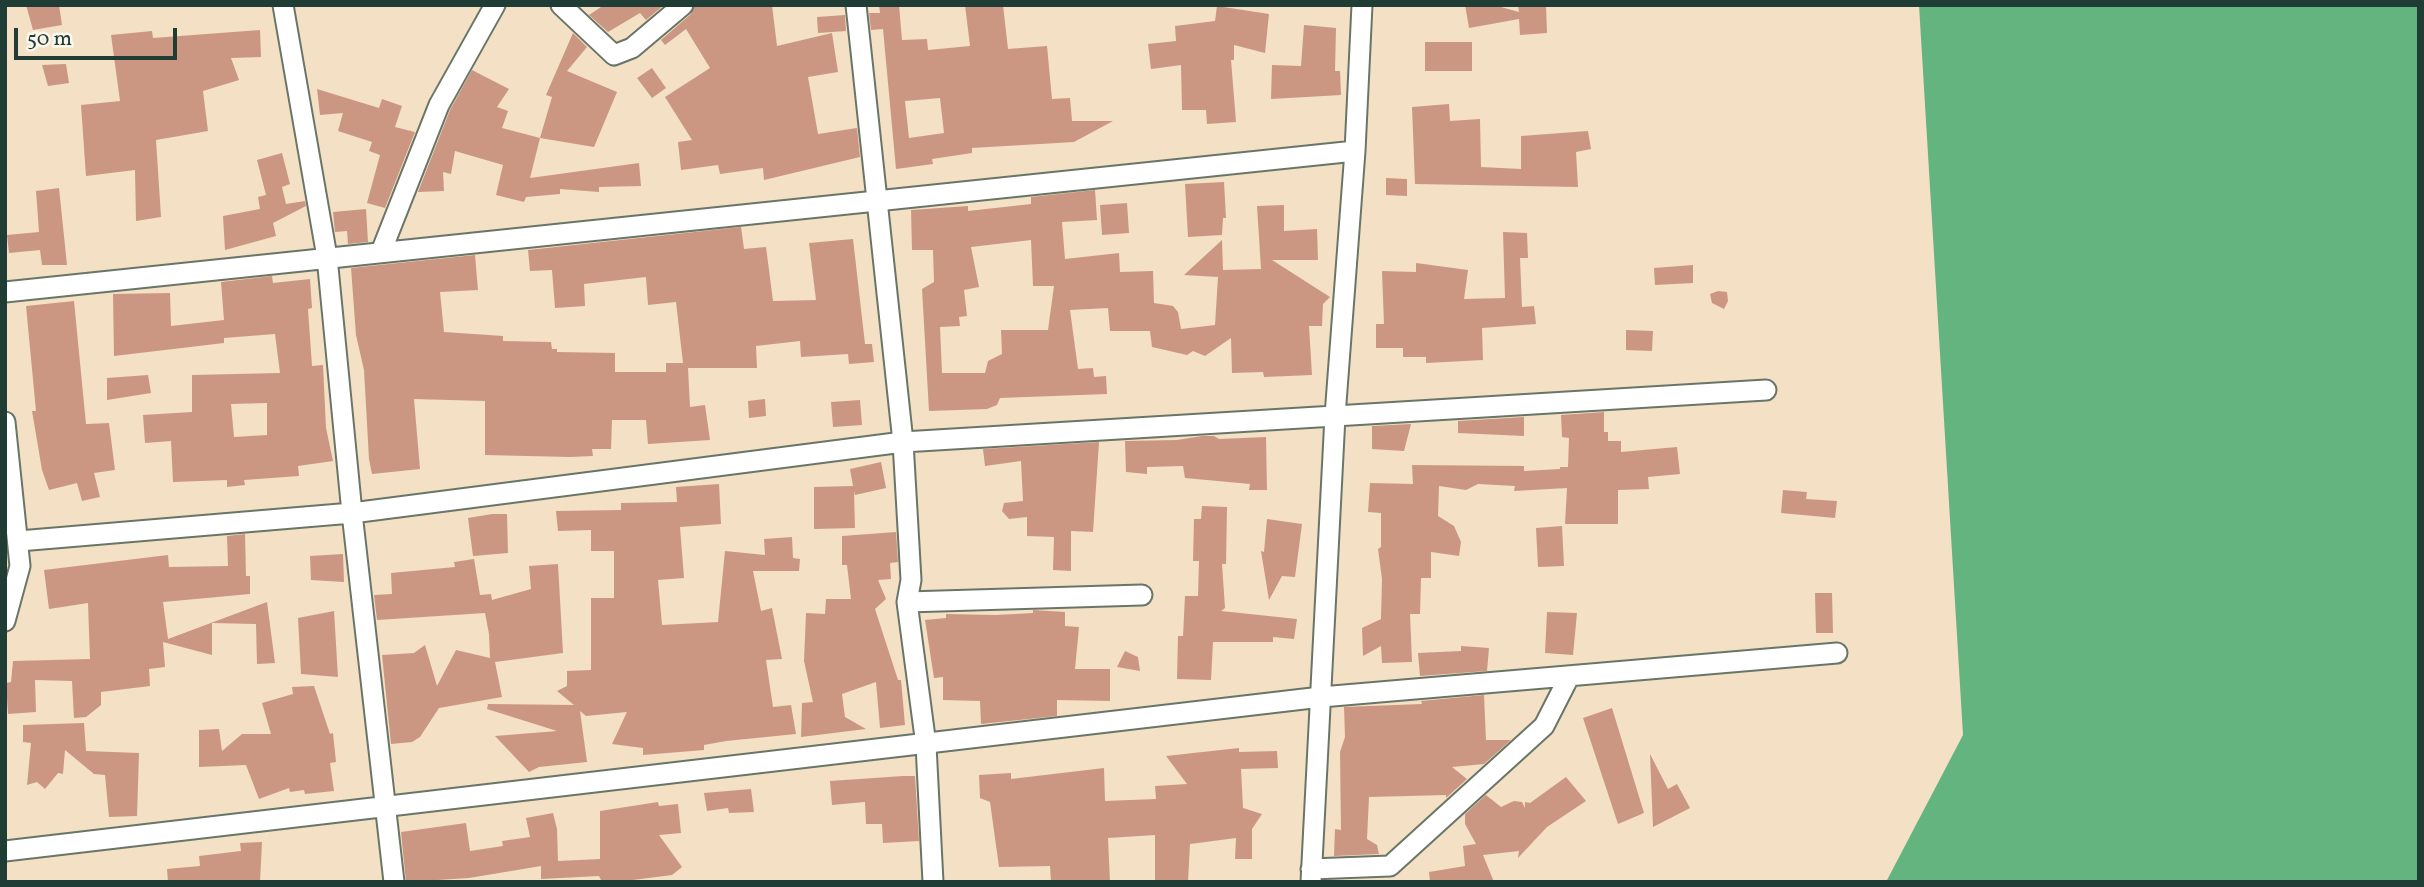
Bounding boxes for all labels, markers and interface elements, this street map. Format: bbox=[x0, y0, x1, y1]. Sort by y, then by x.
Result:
scale bar bbox=[18, 14, 180, 58]
text: 50 m bbox=[27, 25, 72, 54]

